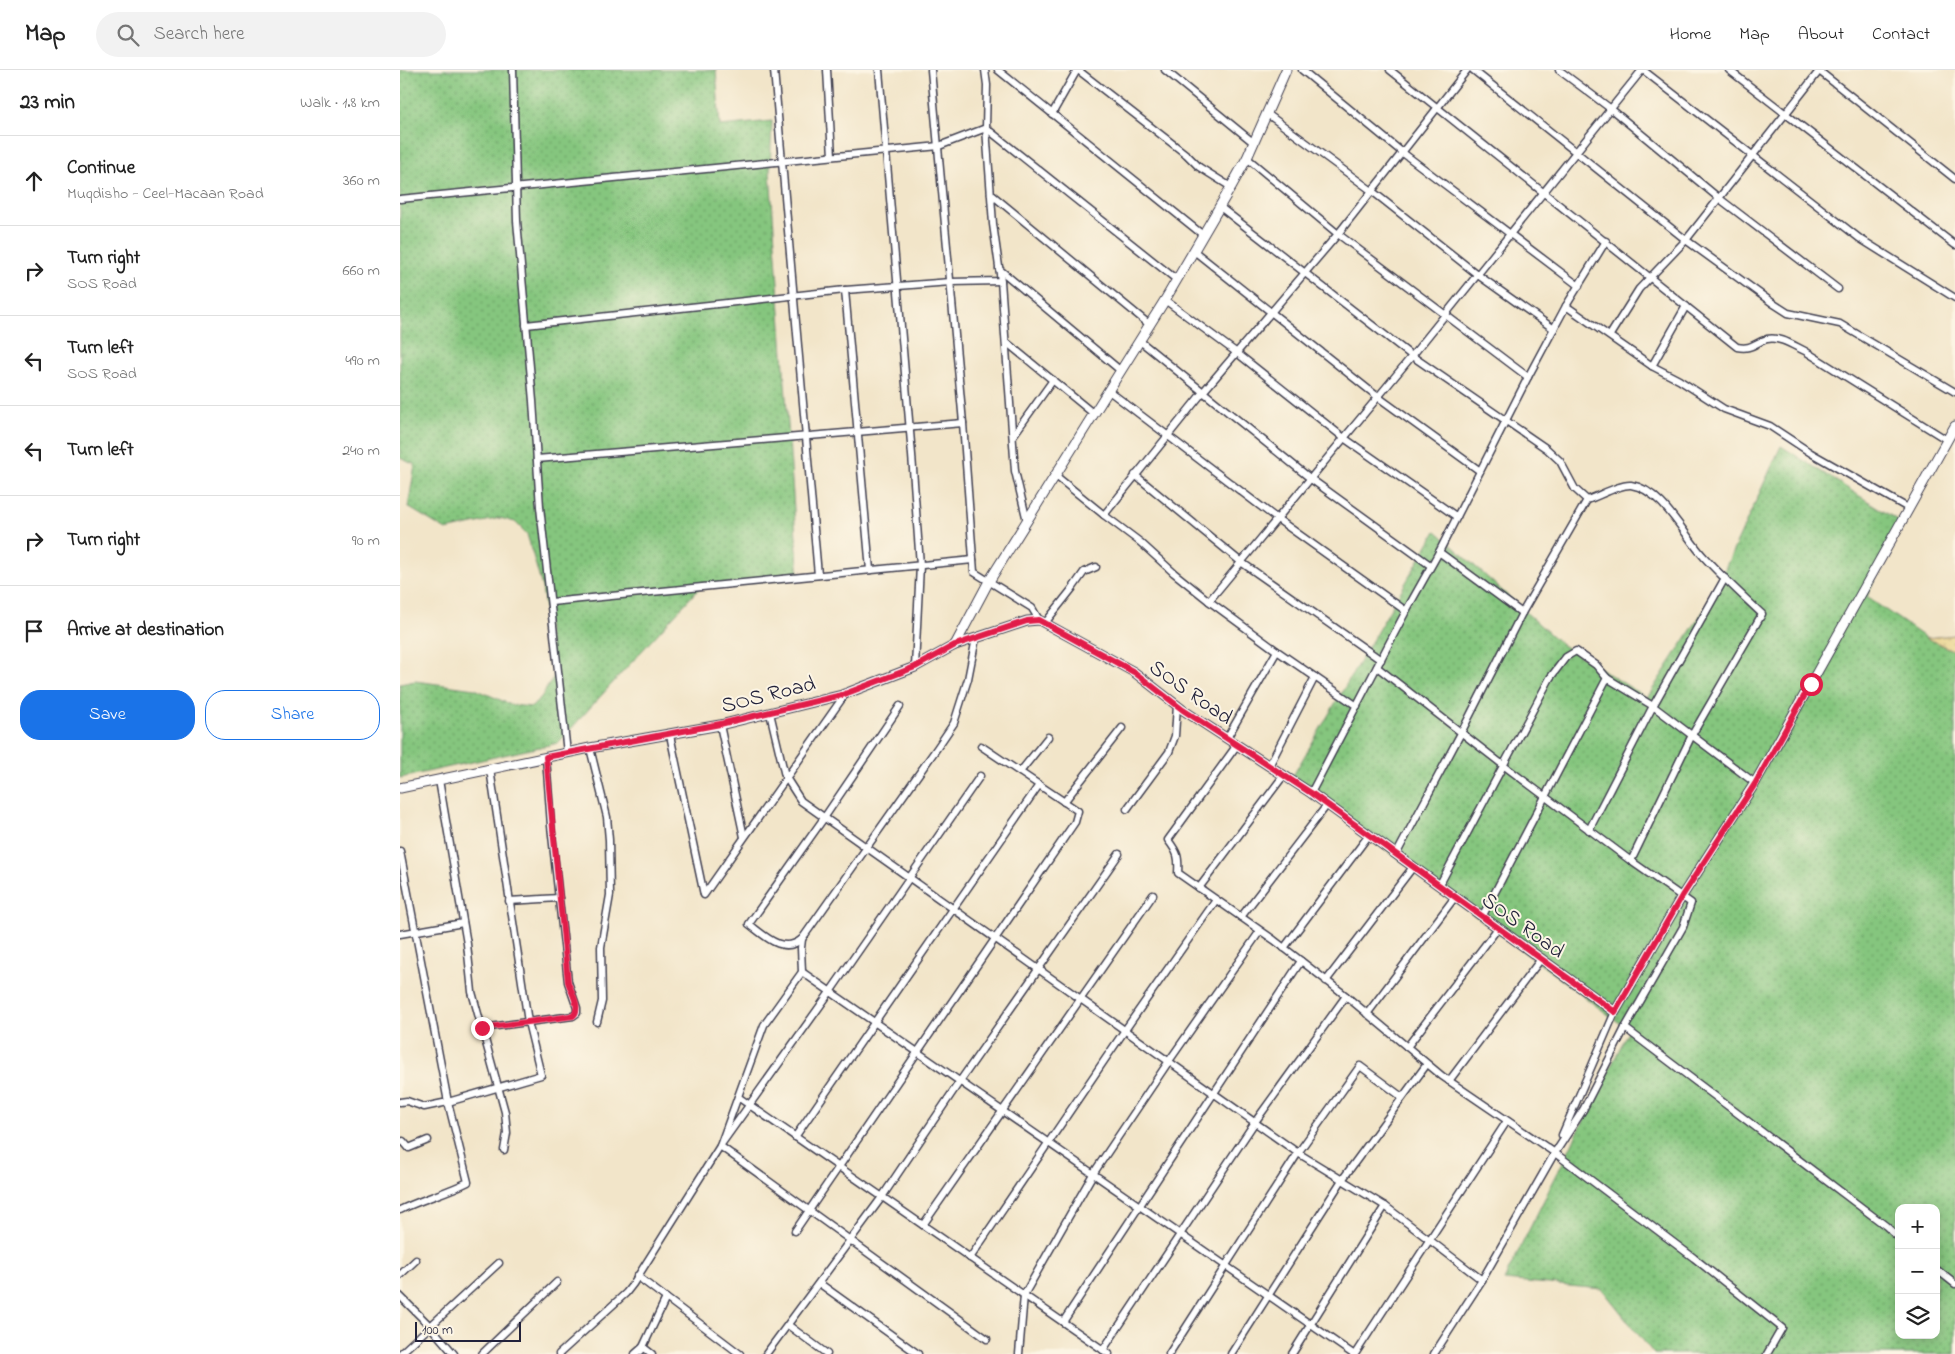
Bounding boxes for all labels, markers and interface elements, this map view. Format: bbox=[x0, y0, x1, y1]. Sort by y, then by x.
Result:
search box bbox=[96, 12, 446, 57]
text: Map bbox=[25, 17, 66, 52]
icon: search bbox=[114, 21, 142, 49]
text: Search here bbox=[154, 21, 245, 48]
text: Home bbox=[1670, 22, 1711, 48]
text: Map bbox=[1739, 22, 1770, 48]
text: About bbox=[1798, 22, 1844, 48]
text: Contact bbox=[1872, 22, 1930, 48]
text: 23 min bbox=[20, 88, 75, 118]
text: Walk · 1.8 km bbox=[300, 91, 380, 115]
text: Continue bbox=[67, 155, 135, 182]
icon: ahead bbox=[20, 167, 48, 195]
text: 360 m bbox=[343, 169, 380, 193]
text: Muqdisho - Ceel-Macaan Road bbox=[67, 182, 264, 206]
text: Turn right bbox=[67, 245, 140, 272]
icon: right bbox=[20, 257, 48, 285]
text: 660 m bbox=[343, 259, 380, 283]
text: SOS Road bbox=[67, 272, 137, 296]
text: Turn left bbox=[67, 335, 134, 362]
icon: left bbox=[20, 347, 48, 375]
text: 490 m bbox=[345, 349, 380, 373]
text: SOS Road bbox=[67, 362, 137, 386]
icon: left bbox=[20, 437, 48, 465]
text: Turn left bbox=[67, 437, 134, 464]
text: 240 m bbox=[342, 439, 380, 463]
icon: right bbox=[20, 527, 48, 555]
text: Turn right bbox=[67, 527, 140, 554]
text: 90 m bbox=[352, 529, 380, 553]
icon: arrive bbox=[20, 617, 48, 645]
text: Arrive at destination bbox=[67, 617, 224, 644]
street label: SOS Road bbox=[1142, 653, 1239, 734]
street label: SOS Road bbox=[718, 669, 819, 723]
route start bbox=[1800, 673, 1823, 696]
button: Save bbox=[20, 690, 195, 740]
button: Share bbox=[205, 690, 380, 740]
street label: SOS Road bbox=[1474, 885, 1570, 968]
route end bbox=[471, 1017, 494, 1040]
map controls bbox=[1895, 1204, 1940, 1339]
button: + bbox=[1895, 1204, 1940, 1249]
button: − bbox=[1895, 1249, 1940, 1294]
button: layers bbox=[1895, 1294, 1940, 1339]
scale bar bbox=[415, 1319, 521, 1342]
text: 100 m bbox=[422, 1320, 453, 1341]

